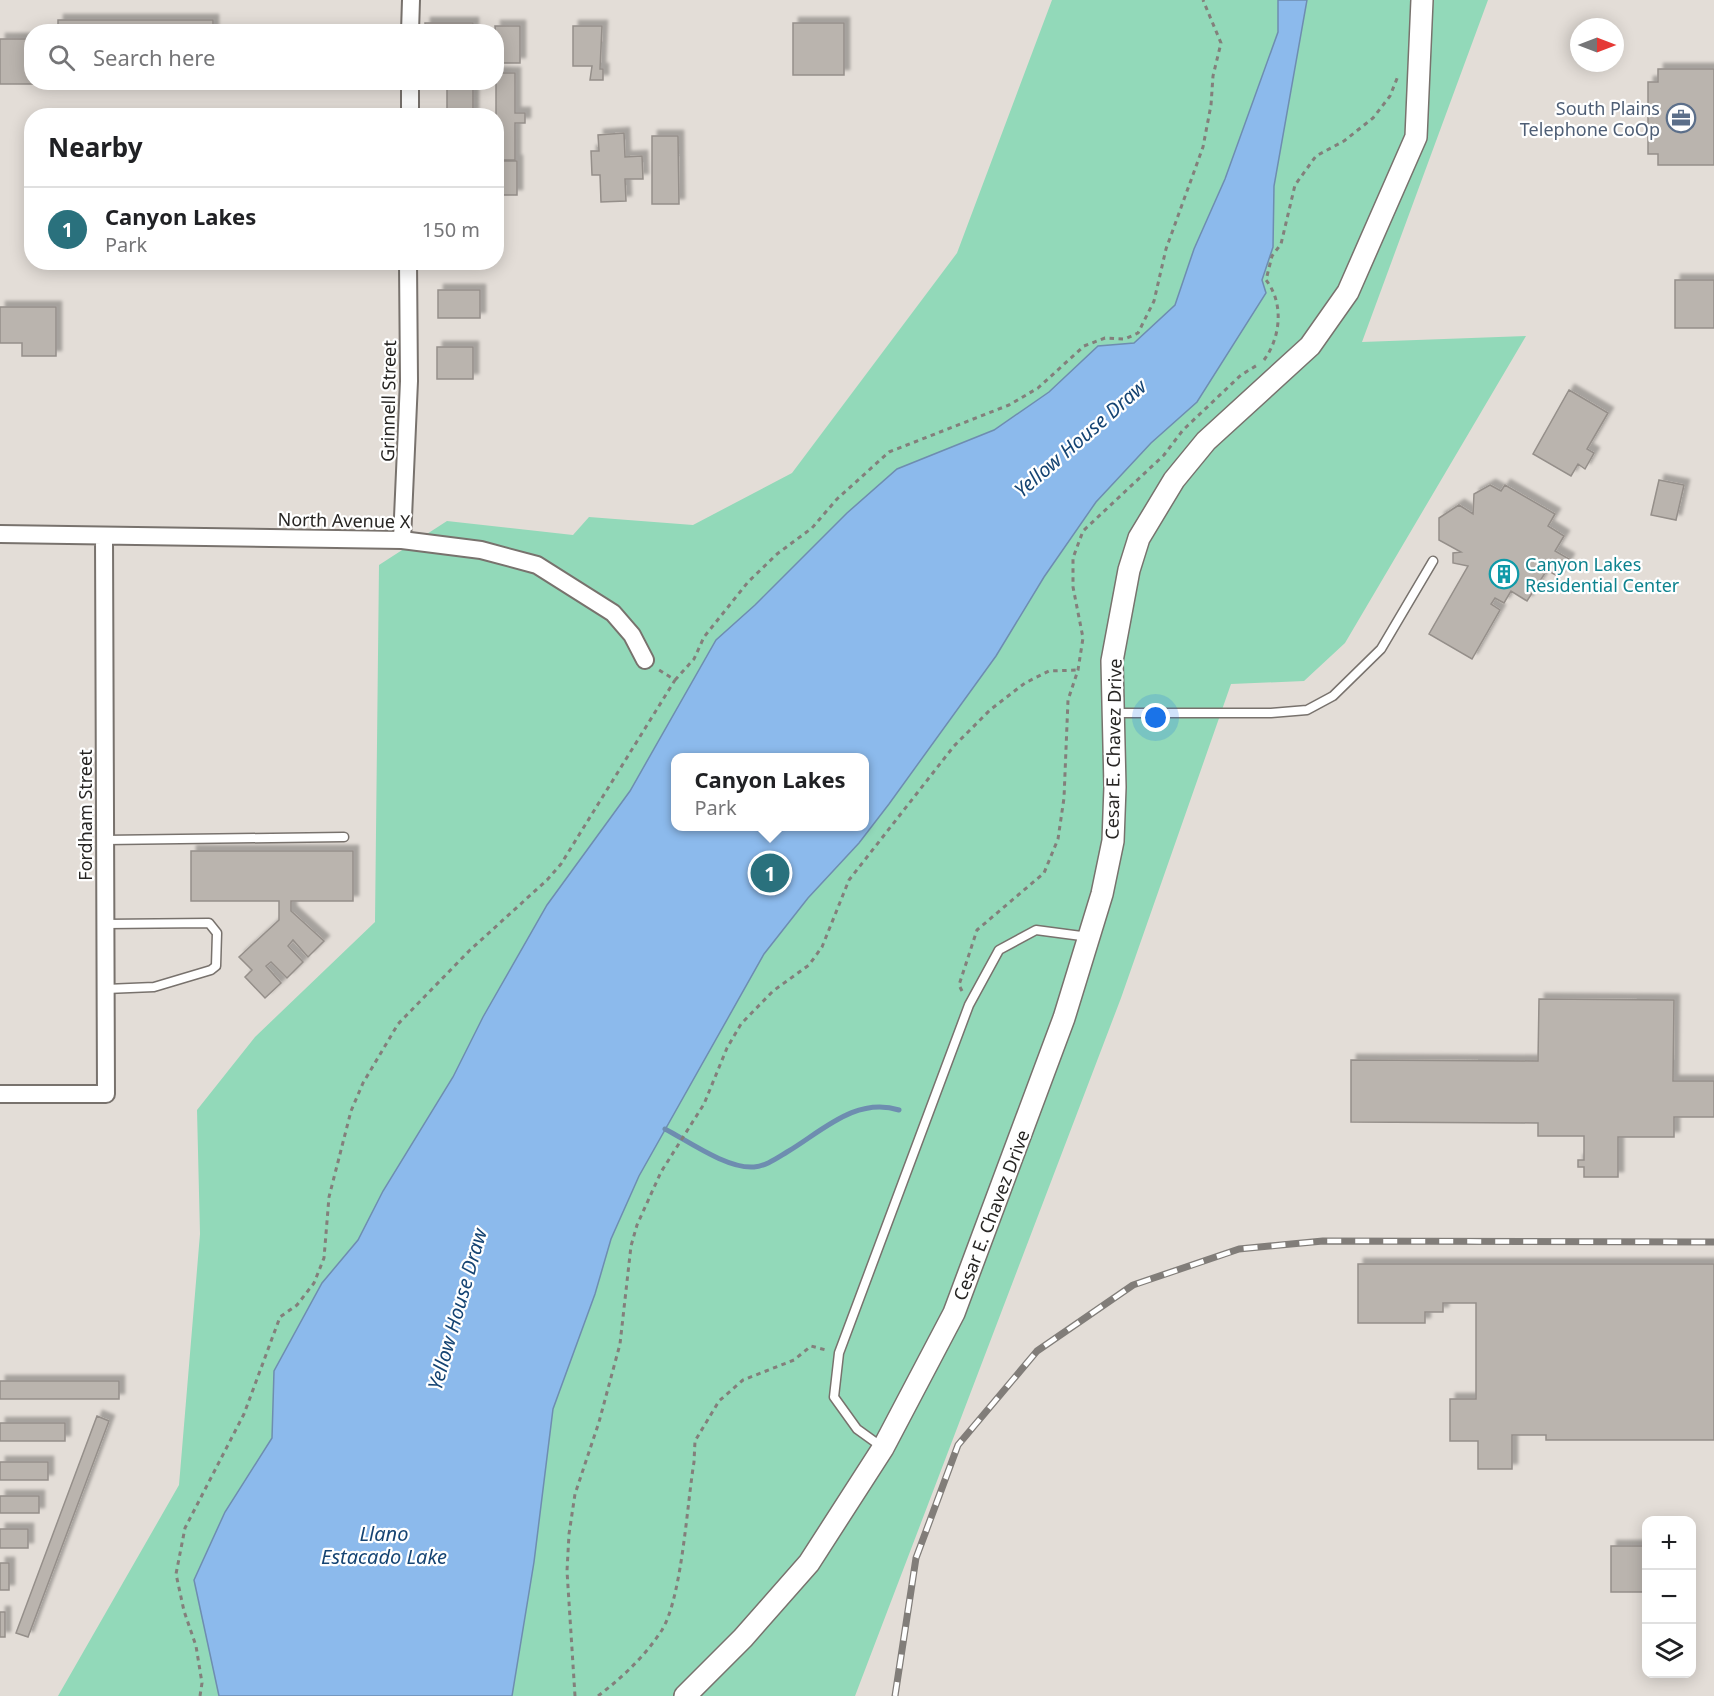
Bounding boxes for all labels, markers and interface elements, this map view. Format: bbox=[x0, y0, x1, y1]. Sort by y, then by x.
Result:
north arrow bbox=[1570, 18, 1624, 72]
search box bbox=[24, 24, 504, 90]
icon: search bbox=[45, 41, 78, 74]
text: Search here bbox=[93, 42, 215, 72]
place label: South Plains Telephone CoOp bbox=[1520, 96, 1660, 141]
office icon: South Plains Telephone CoOp bbox=[1665, 102, 1697, 134]
text: Nearby bbox=[48, 129, 143, 165]
text: Canyon Lakes bbox=[105, 201, 256, 231]
text: 1 bbox=[62, 216, 73, 243]
text: 150 m bbox=[422, 216, 480, 243]
text: Park bbox=[105, 231, 147, 258]
street label: Grinnell Street bbox=[375, 339, 401, 462]
water label: Yellow House Draw bbox=[1008, 372, 1153, 503]
street label: North Avenue X bbox=[277, 507, 411, 533]
place label: Canyon Lakes Residential Center bbox=[1525, 552, 1680, 597]
building icon: Canyon Lakes Residential Center bbox=[1488, 558, 1520, 590]
street label: Cesar E. Chavez Drive bbox=[1099, 658, 1127, 840]
your location bbox=[1141, 703, 1170, 732]
street label: Fordham Street bbox=[73, 749, 97, 881]
popup bbox=[671, 753, 869, 831]
text: Canyon Lakes bbox=[694, 764, 846, 794]
text: Park bbox=[694, 794, 737, 821]
pin: 1 bbox=[750, 850, 790, 896]
street label: Cesar E. Chavez Drive bbox=[947, 1126, 1035, 1304]
water label: Yellow House Draw bbox=[421, 1224, 493, 1393]
map controls bbox=[1642, 1516, 1696, 1678]
button: + bbox=[1642, 1516, 1696, 1570]
water label: Llano Estacado Lake bbox=[321, 1520, 447, 1570]
button: − bbox=[1642, 1570, 1696, 1624]
button: layers bbox=[1642, 1624, 1696, 1678]

